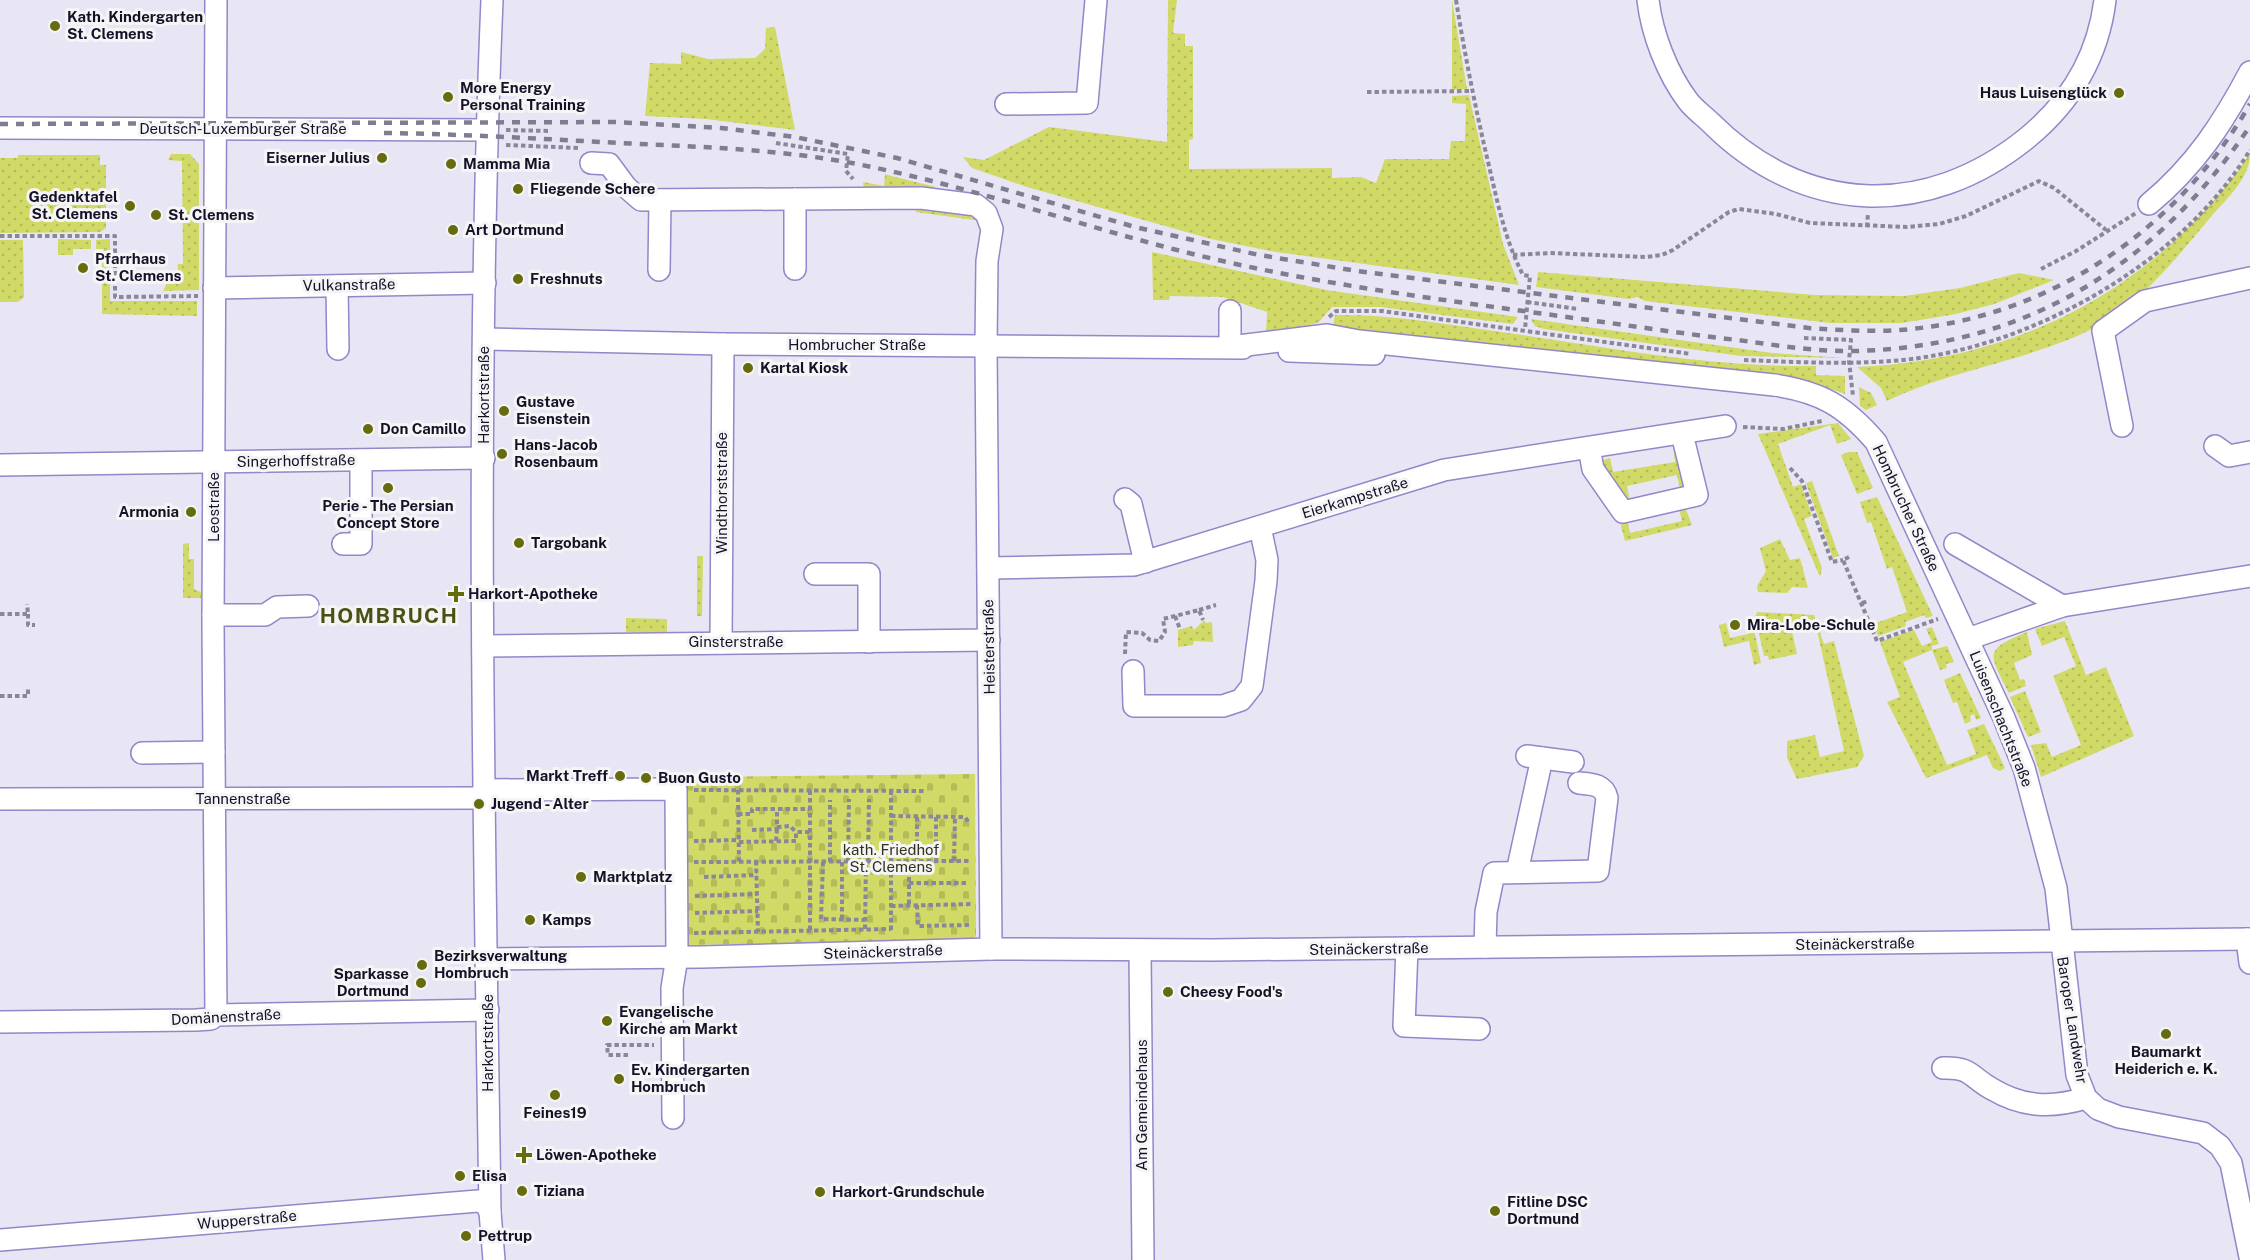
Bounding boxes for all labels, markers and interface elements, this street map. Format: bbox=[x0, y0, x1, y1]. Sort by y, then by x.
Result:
place label: Kath. Kindergarten St. Clemens bbox=[67, 8, 203, 42]
marker: Kath. Kindergarten St. Clemens bbox=[48, 19, 62, 33]
place label: More Energy Personal Training bbox=[460, 79, 586, 113]
place label: Haus Luisenglück bbox=[1980, 84, 2107, 101]
marker: Haus Luisenglück bbox=[2112, 86, 2126, 100]
marker: More Energy Personal Training bbox=[441, 90, 455, 104]
street label: Deutsch-Luxemburger Straße bbox=[139, 120, 347, 137]
place label: Eiserner Julius bbox=[266, 149, 370, 166]
marker: Eiserner Julius bbox=[375, 151, 389, 165]
place label: Mamma Mia bbox=[463, 155, 550, 172]
marker: Mamma Mia bbox=[444, 157, 458, 171]
place label: Fliegende Schere bbox=[530, 180, 655, 197]
marker: Fliegende Schere bbox=[511, 182, 525, 196]
place label: Gedenktafel St. Clemens bbox=[29, 188, 118, 222]
marker: Gedenktafel St. Clemens bbox=[123, 199, 137, 213]
place label: St. Clemens bbox=[168, 206, 255, 223]
marker: St. Clemens bbox=[149, 208, 163, 222]
place label: Art Dortmund bbox=[465, 221, 564, 238]
marker: Art Dortmund bbox=[446, 223, 460, 237]
place label: Pfarrhaus St. Clemens bbox=[95, 250, 182, 284]
marker: Pfarrhaus St. Clemens bbox=[76, 261, 90, 275]
place label: Freshnuts bbox=[530, 270, 603, 287]
marker: Freshnuts bbox=[511, 272, 525, 286]
street label: Vulkanstraße bbox=[302, 275, 396, 294]
street label: Hombrucher Straße bbox=[788, 336, 926, 353]
street label: Harkortstraße bbox=[475, 346, 492, 444]
place label: Kartal Kiosk bbox=[760, 359, 849, 376]
marker: Kartal Kiosk bbox=[741, 361, 755, 375]
place label: Gustave Eisenstein bbox=[516, 393, 590, 427]
marker: Gustave Eisenstein bbox=[497, 404, 511, 418]
place label: Don Camillo bbox=[380, 420, 466, 437]
marker: Don Camillo bbox=[361, 422, 375, 436]
street label: Windthorststraße bbox=[713, 432, 730, 554]
place label: Hans-Jacob Rosenbaum bbox=[514, 436, 598, 470]
street label: Hombrucher Straße bbox=[1870, 442, 1943, 574]
marker: Hans-Jacob Rosenbaum bbox=[495, 447, 509, 461]
street label: Singerhoffstraße bbox=[237, 451, 355, 470]
street label: Leostraße bbox=[205, 472, 222, 542]
street label: Eierkampstraße bbox=[1300, 473, 1410, 522]
marker: Perie - The Persian Concept Store bbox=[381, 481, 395, 495]
place label: Perie - The Persian Concept Store bbox=[322, 497, 454, 531]
place label: Armonia bbox=[118, 503, 179, 520]
marker: Armonia bbox=[184, 505, 198, 519]
place label: Targobank bbox=[531, 534, 607, 551]
marker: Targobank bbox=[512, 536, 526, 550]
place label: Harkort-Apotheke bbox=[468, 585, 598, 602]
marker: Harkort-Apotheke bbox=[449, 587, 463, 601]
street label: Heisterstraße bbox=[979, 599, 998, 695]
district label: HOMBRUCH bbox=[320, 603, 458, 628]
place label: Mira-Lobe-Schule bbox=[1747, 616, 1875, 633]
marker: Mira-Lobe-Schule bbox=[1728, 618, 1742, 632]
street label: Ginsterstraße bbox=[688, 633, 784, 650]
street label: Luisenschachtstraße bbox=[1966, 648, 2037, 789]
place label: Markt Treff bbox=[526, 767, 608, 784]
marker: Markt Treff bbox=[613, 769, 627, 783]
place label: Buon Gusto bbox=[658, 769, 741, 786]
marker: Buon Gusto bbox=[639, 771, 653, 785]
street label: Tannenstraße bbox=[195, 790, 291, 807]
place label: Jugend - Alter bbox=[491, 795, 589, 812]
marker: Jugend - Alter bbox=[472, 797, 486, 811]
park label: kath. Friedhof St. Clemens bbox=[843, 841, 939, 875]
place label: Marktplatz bbox=[593, 868, 672, 885]
marker: Marktplatz bbox=[574, 870, 588, 884]
place label: Kamps bbox=[542, 911, 592, 928]
marker: Kamps bbox=[523, 913, 537, 927]
street label: Steinäckerstraße bbox=[1795, 934, 1915, 953]
street label: Steinäckerstraße bbox=[1309, 939, 1429, 958]
street label: Steinäckerstraße bbox=[823, 941, 943, 962]
place label: Bezirksverwaltung Hombruch bbox=[434, 947, 568, 981]
street label: Baroper Landwehr bbox=[2054, 955, 2091, 1085]
marker: Bezirksverwaltung Hombruch bbox=[415, 958, 429, 972]
place label: Sparkasse Dortmund bbox=[334, 965, 409, 999]
marker: Sparkasse Dortmund bbox=[414, 976, 428, 990]
place label: Cheesy Food's bbox=[1180, 983, 1283, 1000]
marker: Cheesy Food's bbox=[1161, 985, 1175, 999]
street label: Harkortstraße bbox=[479, 994, 496, 1092]
place label: Evangelische Kirche am Markt bbox=[619, 1003, 738, 1037]
street label: Domänenstraße bbox=[170, 1005, 282, 1028]
marker: Evangelische Kirche am Markt bbox=[600, 1014, 614, 1028]
marker: Baumarkt Heiderich e. K. bbox=[2159, 1027, 2173, 1041]
street label: Am Gemeindehaus bbox=[1133, 1039, 1150, 1171]
place label: Baumarkt Heiderich e. K. bbox=[2114, 1043, 2218, 1077]
place label: Ev. Kindergarten Hombruch bbox=[631, 1061, 750, 1095]
marker: Ev. Kindergarten Hombruch bbox=[612, 1072, 626, 1086]
marker: Feines19 bbox=[548, 1088, 562, 1102]
place label: Feines19 bbox=[523, 1104, 587, 1121]
place label: Löwen-Apotheke bbox=[536, 1146, 657, 1163]
marker: Löwen-Apotheke bbox=[517, 1148, 531, 1162]
place label: Elisa bbox=[472, 1167, 507, 1184]
marker: Elisa bbox=[453, 1169, 467, 1183]
place label: Tiziana bbox=[534, 1182, 585, 1199]
place label: Harkort-Grundschule bbox=[832, 1183, 985, 1200]
marker: Tiziana bbox=[515, 1184, 529, 1198]
marker: Harkort-Grundschule bbox=[813, 1185, 827, 1199]
place label: Fitline DSC Dortmund bbox=[1507, 1193, 1588, 1227]
marker: Fitline DSC Dortmund bbox=[1488, 1204, 1502, 1218]
street label: Wupperstraße bbox=[197, 1207, 297, 1232]
place label: Pettrup bbox=[478, 1227, 532, 1244]
marker: Pettrup bbox=[459, 1229, 473, 1243]

